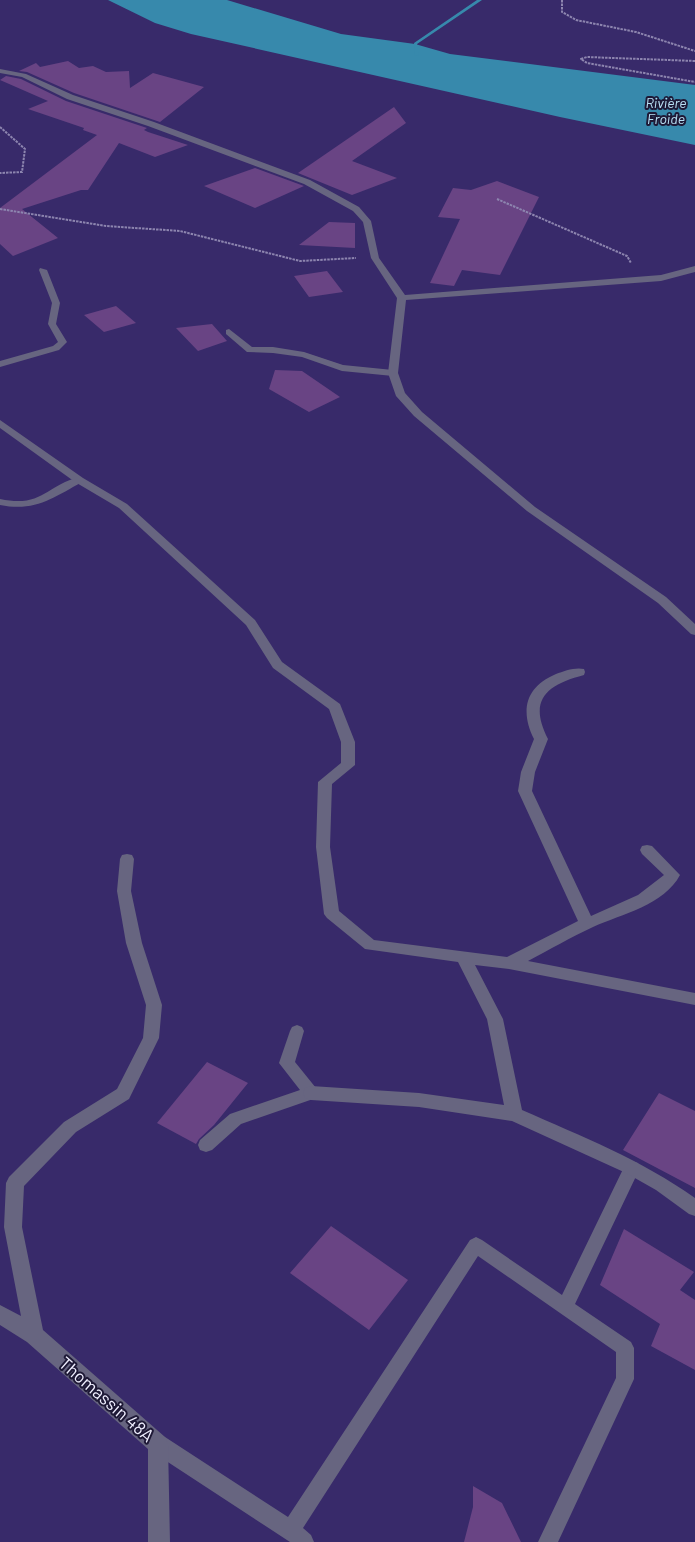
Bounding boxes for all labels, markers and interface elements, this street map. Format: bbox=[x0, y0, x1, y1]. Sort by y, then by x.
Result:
water label: Rivière Froide bbox=[645, 94, 687, 127]
street label: Thomassin 48A bbox=[55, 1352, 159, 1446]

